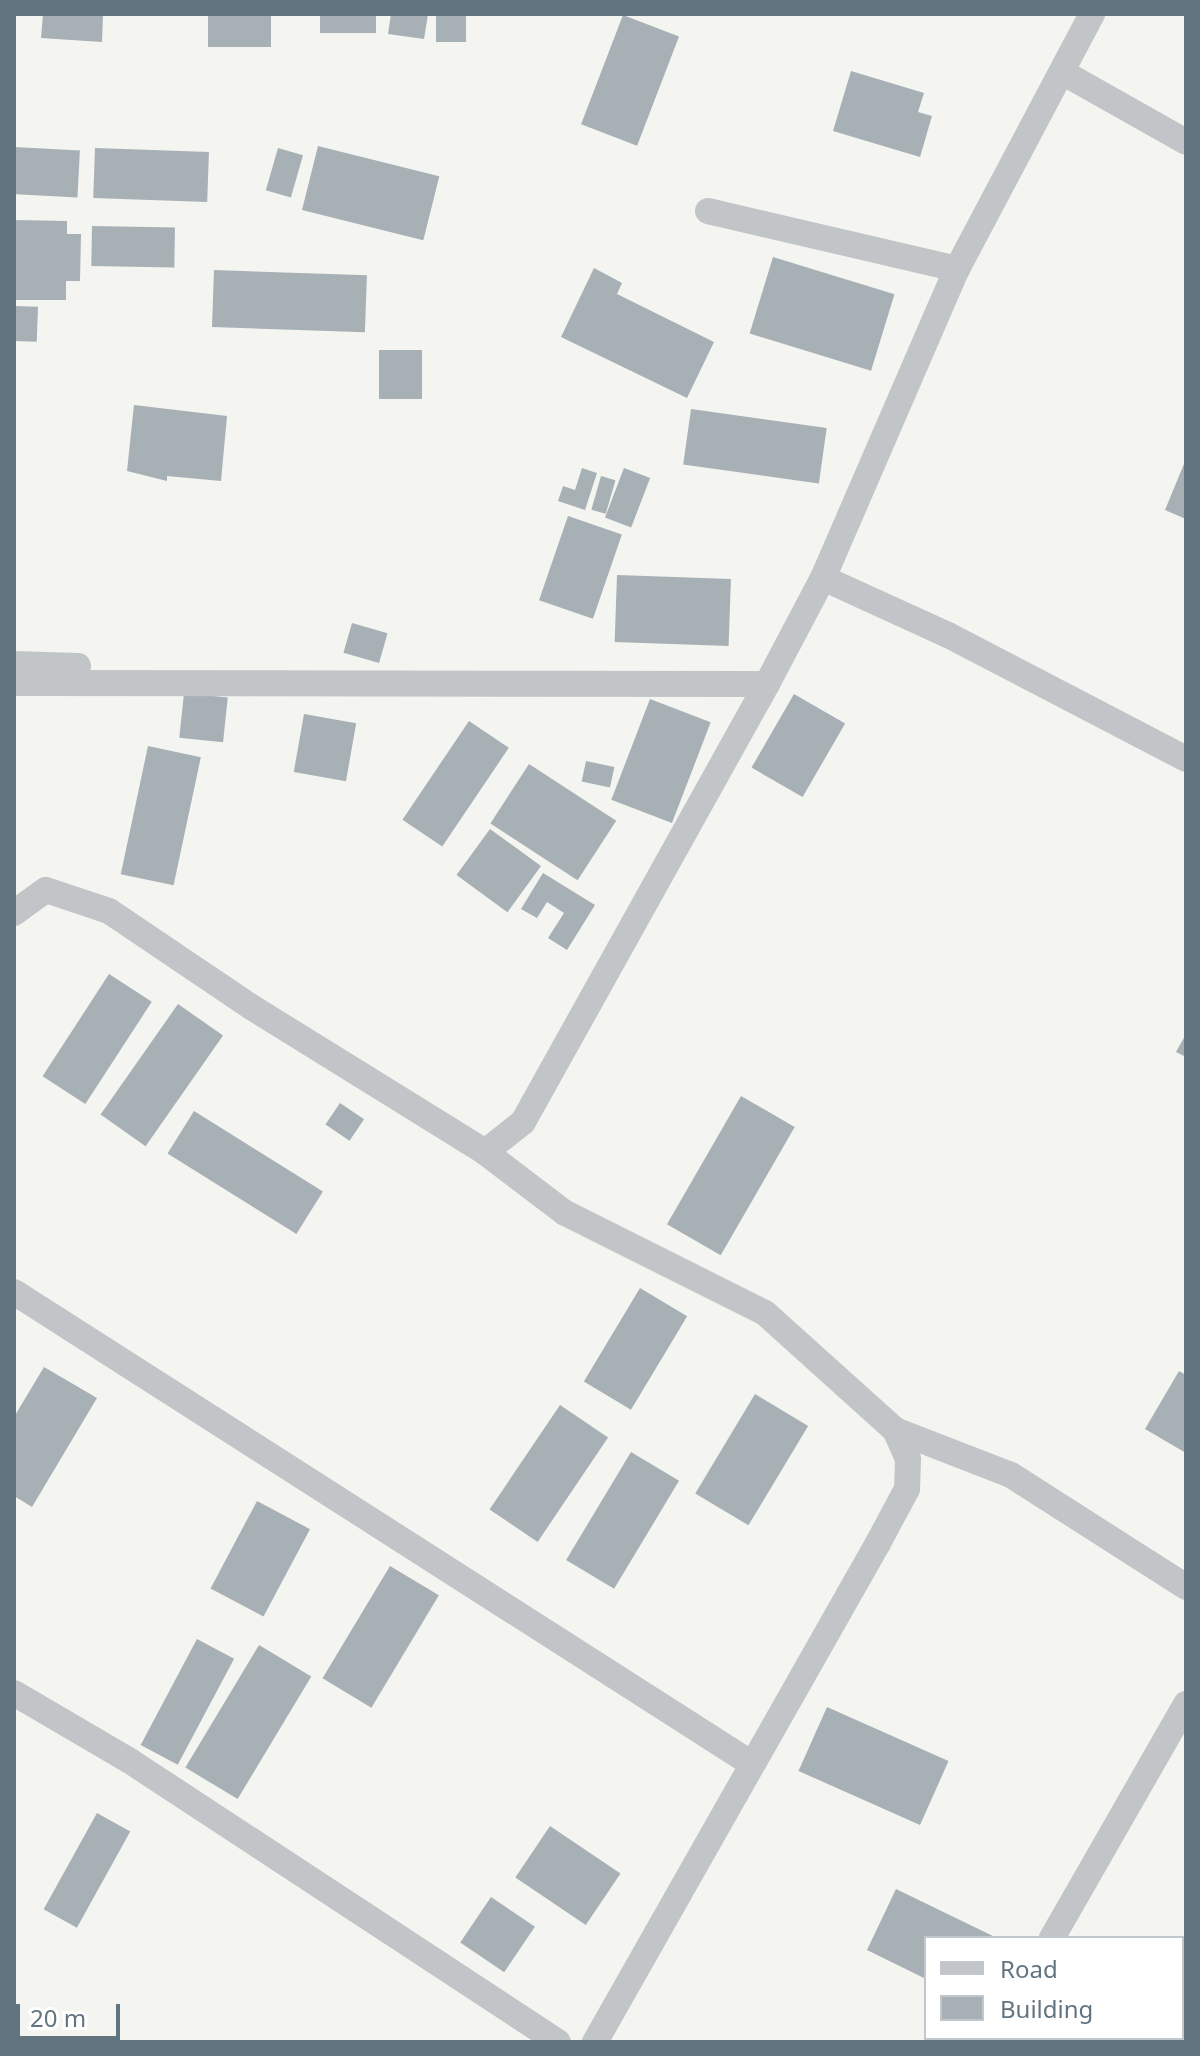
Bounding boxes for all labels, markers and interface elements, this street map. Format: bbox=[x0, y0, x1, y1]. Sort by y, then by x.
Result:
legend bbox=[924, 1936, 1184, 2040]
text: Road bbox=[1000, 1952, 1058, 1985]
scale bar bbox=[20, 1988, 124, 2038]
text: Building bbox=[1000, 1992, 1093, 2025]
text: 20 m bbox=[30, 2001, 86, 2034]

